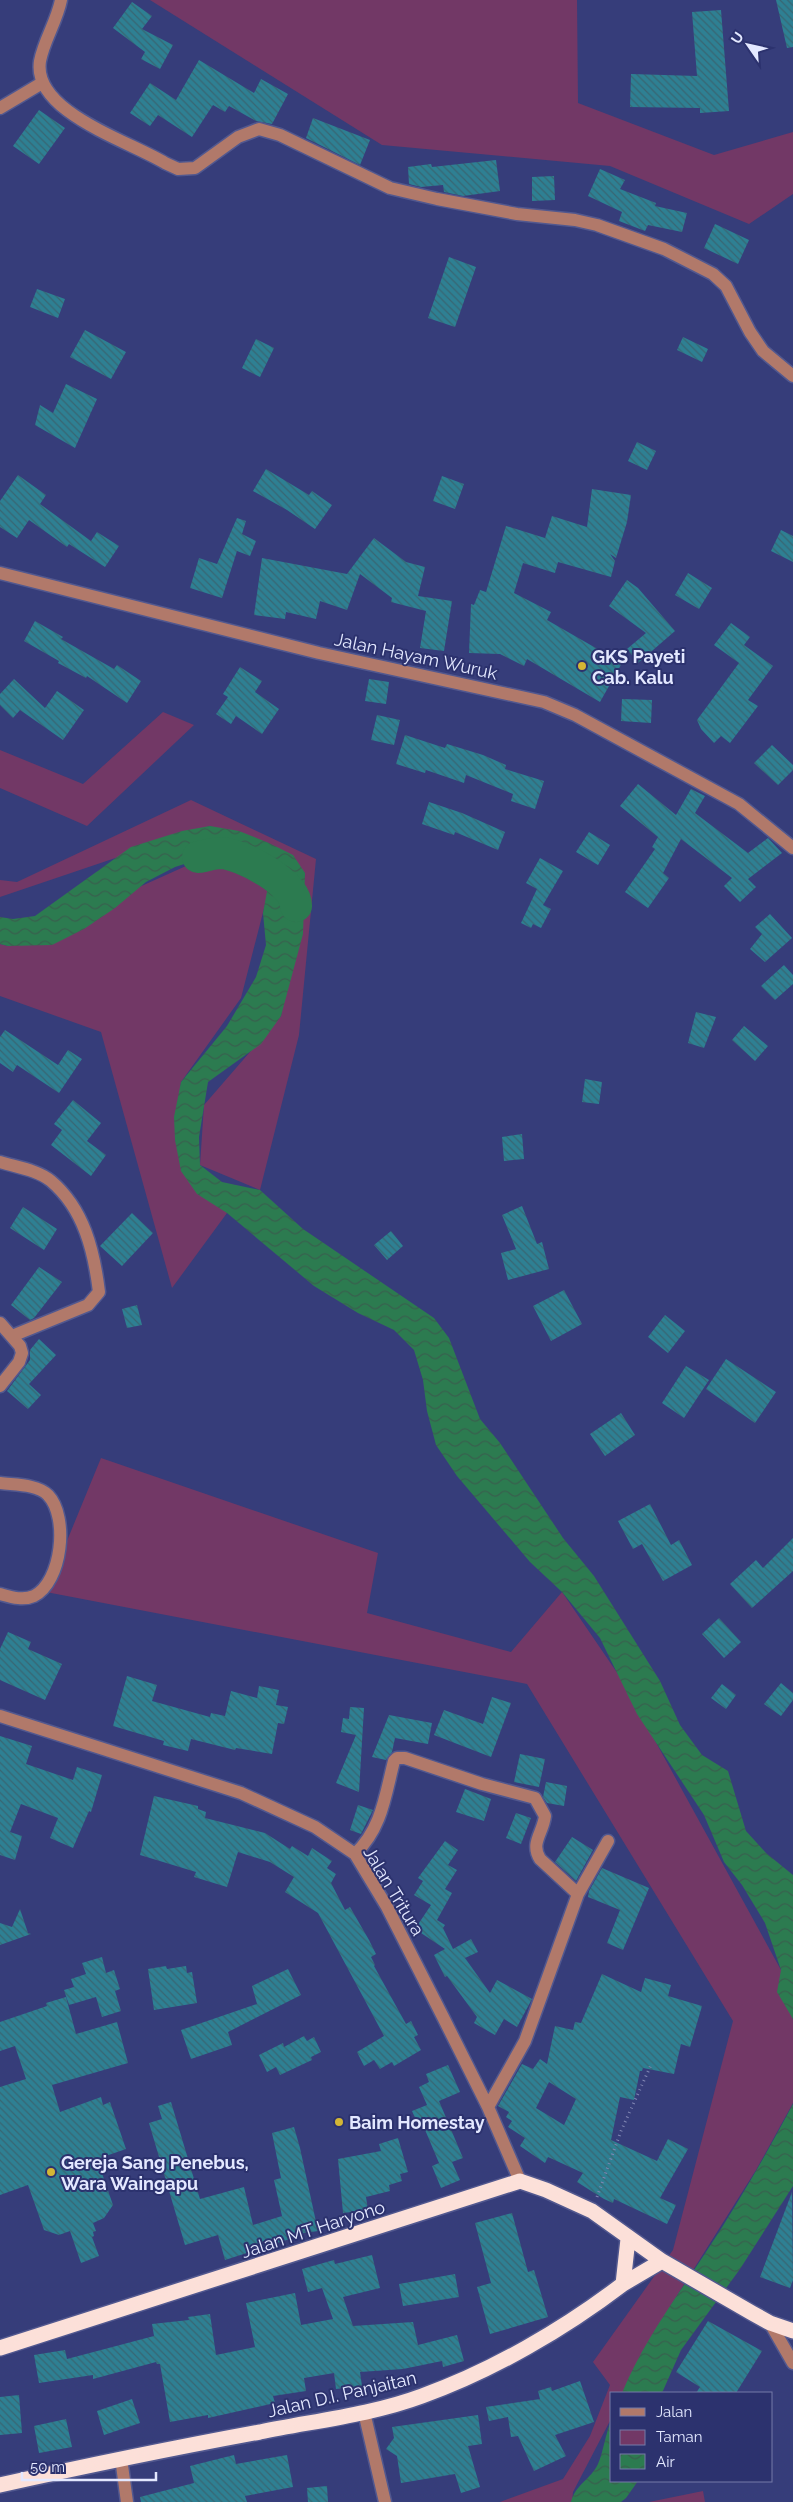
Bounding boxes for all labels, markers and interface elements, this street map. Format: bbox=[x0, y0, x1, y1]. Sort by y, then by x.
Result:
north arrow bbox=[723, 20, 773, 70]
text: U bbox=[728, 29, 747, 47]
street label: Jalan Hayam Wuruk bbox=[333, 628, 500, 684]
place label: GKS Payeti Cab. Kalu bbox=[592, 646, 685, 688]
marker: GKS Payeti Cab. Kalu bbox=[576, 660, 588, 672]
street label: Jalan Tritura bbox=[359, 1843, 429, 1939]
place label: Baim Homestay bbox=[349, 2112, 485, 2133]
marker: Baim Homestay bbox=[333, 2116, 345, 2128]
place label: Gereja Sang Penebus, Wara Waingapu bbox=[61, 2152, 249, 2194]
marker: Gereja Sang Penebus, Wara Waingapu bbox=[45, 2166, 57, 2178]
street label: Jalan MT Haryono bbox=[239, 2196, 388, 2262]
street label: Jalan D.I. Panjaitan bbox=[266, 2367, 418, 2421]
legend bbox=[610, 2392, 773, 2482]
text: Jalan bbox=[656, 2403, 692, 2421]
text: Taman bbox=[656, 2428, 702, 2446]
scale bar bbox=[22, 2450, 156, 2482]
text: Air bbox=[656, 2453, 675, 2471]
text: 50 m bbox=[30, 2458, 65, 2476]

